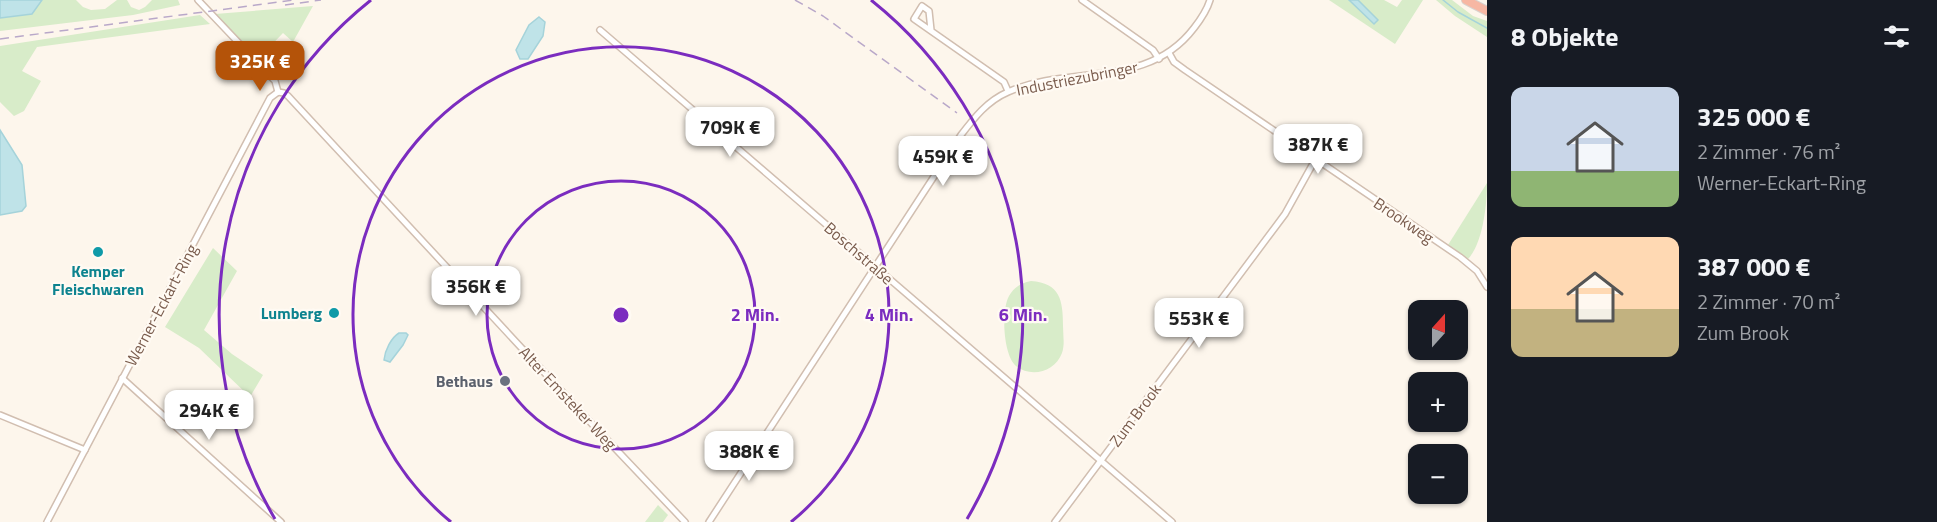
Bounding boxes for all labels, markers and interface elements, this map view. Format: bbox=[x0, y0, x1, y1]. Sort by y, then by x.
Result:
text: 8 Objekte bbox=[1511, 17, 1618, 56]
icon: filters bbox=[1880, 20, 1913, 53]
pin: 325K € bbox=[211, 41, 309, 92]
text: 325K € bbox=[229, 45, 291, 76]
street label: Industriezubringer bbox=[1014, 54, 1140, 102]
text: 325 000 € bbox=[1697, 97, 1810, 136]
pin: 709K € bbox=[681, 107, 779, 158]
text: 709K € bbox=[699, 111, 761, 142]
icon: home bbox=[1559, 111, 1631, 183]
pin: 387K € bbox=[1269, 124, 1367, 175]
text: 387K € bbox=[1287, 128, 1349, 159]
pin: 459K € bbox=[894, 136, 992, 187]
text: 2 Zimmer · 76 m² bbox=[1697, 136, 1840, 167]
text: 459K € bbox=[912, 140, 974, 171]
text: Werner-Eckart-Ring bbox=[1697, 167, 1866, 198]
street label: Brookweg bbox=[1369, 191, 1439, 249]
street label: Boschstraße bbox=[819, 216, 899, 290]
street label: Werner-Eckart-Ring bbox=[119, 240, 203, 370]
marker: Kemper Fleischwaren bbox=[91, 245, 105, 259]
text: 387 000 € bbox=[1697, 247, 1810, 286]
place label: Kemper Fleischwaren bbox=[52, 259, 144, 301]
icon: home bbox=[1559, 261, 1631, 333]
pin: 356K € bbox=[427, 266, 525, 317]
text: 356K € bbox=[445, 270, 507, 301]
text: 2 Zimmer · 70 m² bbox=[1697, 286, 1840, 317]
pin: 553K € bbox=[1150, 298, 1248, 349]
north arrow bbox=[1408, 300, 1468, 360]
map controls bbox=[1408, 300, 1468, 504]
place label: Lumberg bbox=[261, 301, 322, 325]
text: 2 Min. bbox=[731, 301, 779, 328]
text: 4 Min. bbox=[865, 301, 913, 328]
text: 6 Min. bbox=[999, 301, 1047, 328]
text: 553K € bbox=[1168, 302, 1230, 333]
centre of rings bbox=[611, 305, 631, 325]
marker: Lumberg bbox=[327, 306, 341, 320]
text: Zum Brook bbox=[1697, 317, 1789, 348]
street label: Alter Emsteker Weg bbox=[513, 341, 623, 455]
place label: Bethaus bbox=[436, 369, 493, 393]
button: + bbox=[1408, 372, 1468, 432]
marker: Bethaus bbox=[498, 374, 512, 388]
street label: Zum Brook bbox=[1103, 378, 1167, 452]
pin: 294K € bbox=[160, 390, 258, 441]
text: 294K € bbox=[178, 394, 240, 425]
pin: 388K € bbox=[700, 431, 798, 482]
text: 388K € bbox=[718, 435, 780, 466]
button: − bbox=[1408, 444, 1468, 504]

